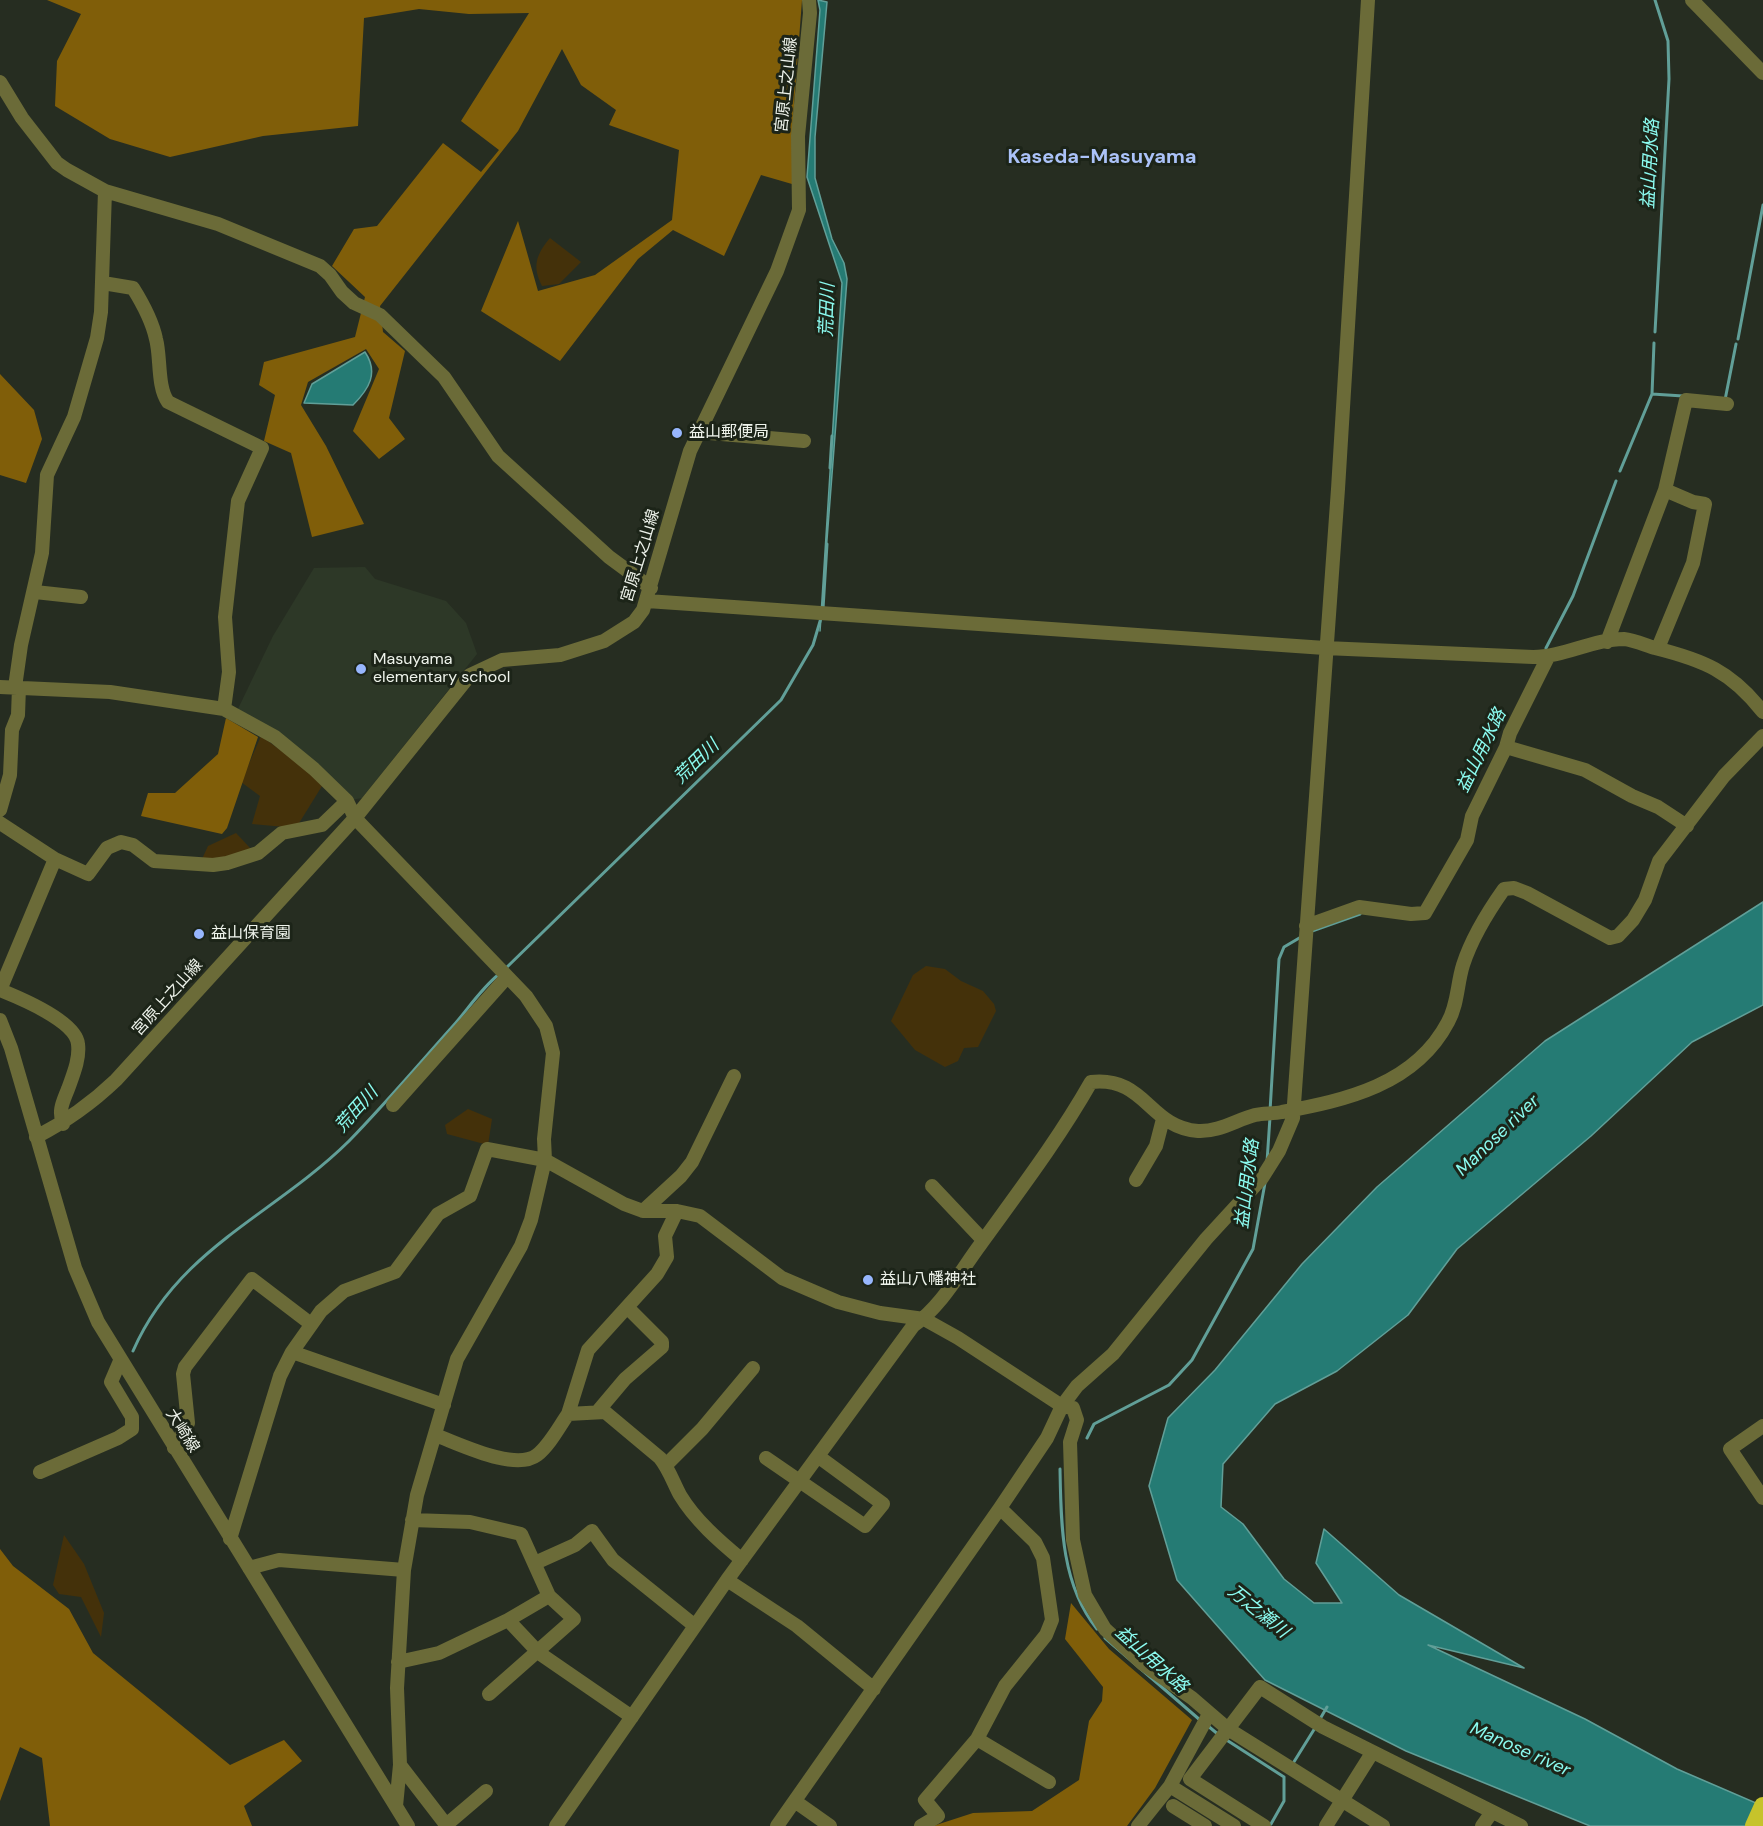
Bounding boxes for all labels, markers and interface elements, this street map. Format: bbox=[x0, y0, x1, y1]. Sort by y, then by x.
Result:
street label: 宮原上之山線 bbox=[772, 36, 802, 134]
water label: 益山用水路 bbox=[1638, 118, 1664, 210]
district label: Kaseda-Masuyama bbox=[1008, 146, 1196, 170]
water label: 荒田川 bbox=[816, 283, 840, 337]
place label: 益山郵便局 bbox=[689, 423, 769, 443]
marker: 益山郵便局 bbox=[670, 426, 684, 440]
street label: 宮原上之山線 bbox=[618, 507, 664, 605]
place label: Masuyama elementary school bbox=[373, 650, 510, 688]
marker: Masuyama elementary school bbox=[354, 662, 368, 676]
water label: 益山用水路 bbox=[1453, 706, 1511, 796]
water label: 荒田川 bbox=[670, 735, 724, 789]
place label: 益山保育園 bbox=[211, 924, 291, 944]
marker: 益山保育園 bbox=[192, 927, 206, 941]
street label: 宮原上之山線 bbox=[129, 956, 207, 1040]
water label: 荒田川 bbox=[331, 1083, 383, 1137]
water label: Manose river bbox=[1452, 1091, 1544, 1181]
water label: 益山用水路 bbox=[1232, 1138, 1264, 1230]
place label: 益山八幡神社 bbox=[880, 1270, 976, 1290]
marker: 益山八幡神社 bbox=[861, 1273, 875, 1287]
street label: 大崎線 bbox=[161, 1406, 203, 1456]
water label: 万之瀬川 bbox=[1223, 1581, 1293, 1643]
water label: 益山用水路 bbox=[1110, 1622, 1192, 1698]
water label: Manose river bbox=[1466, 1718, 1574, 1782]

